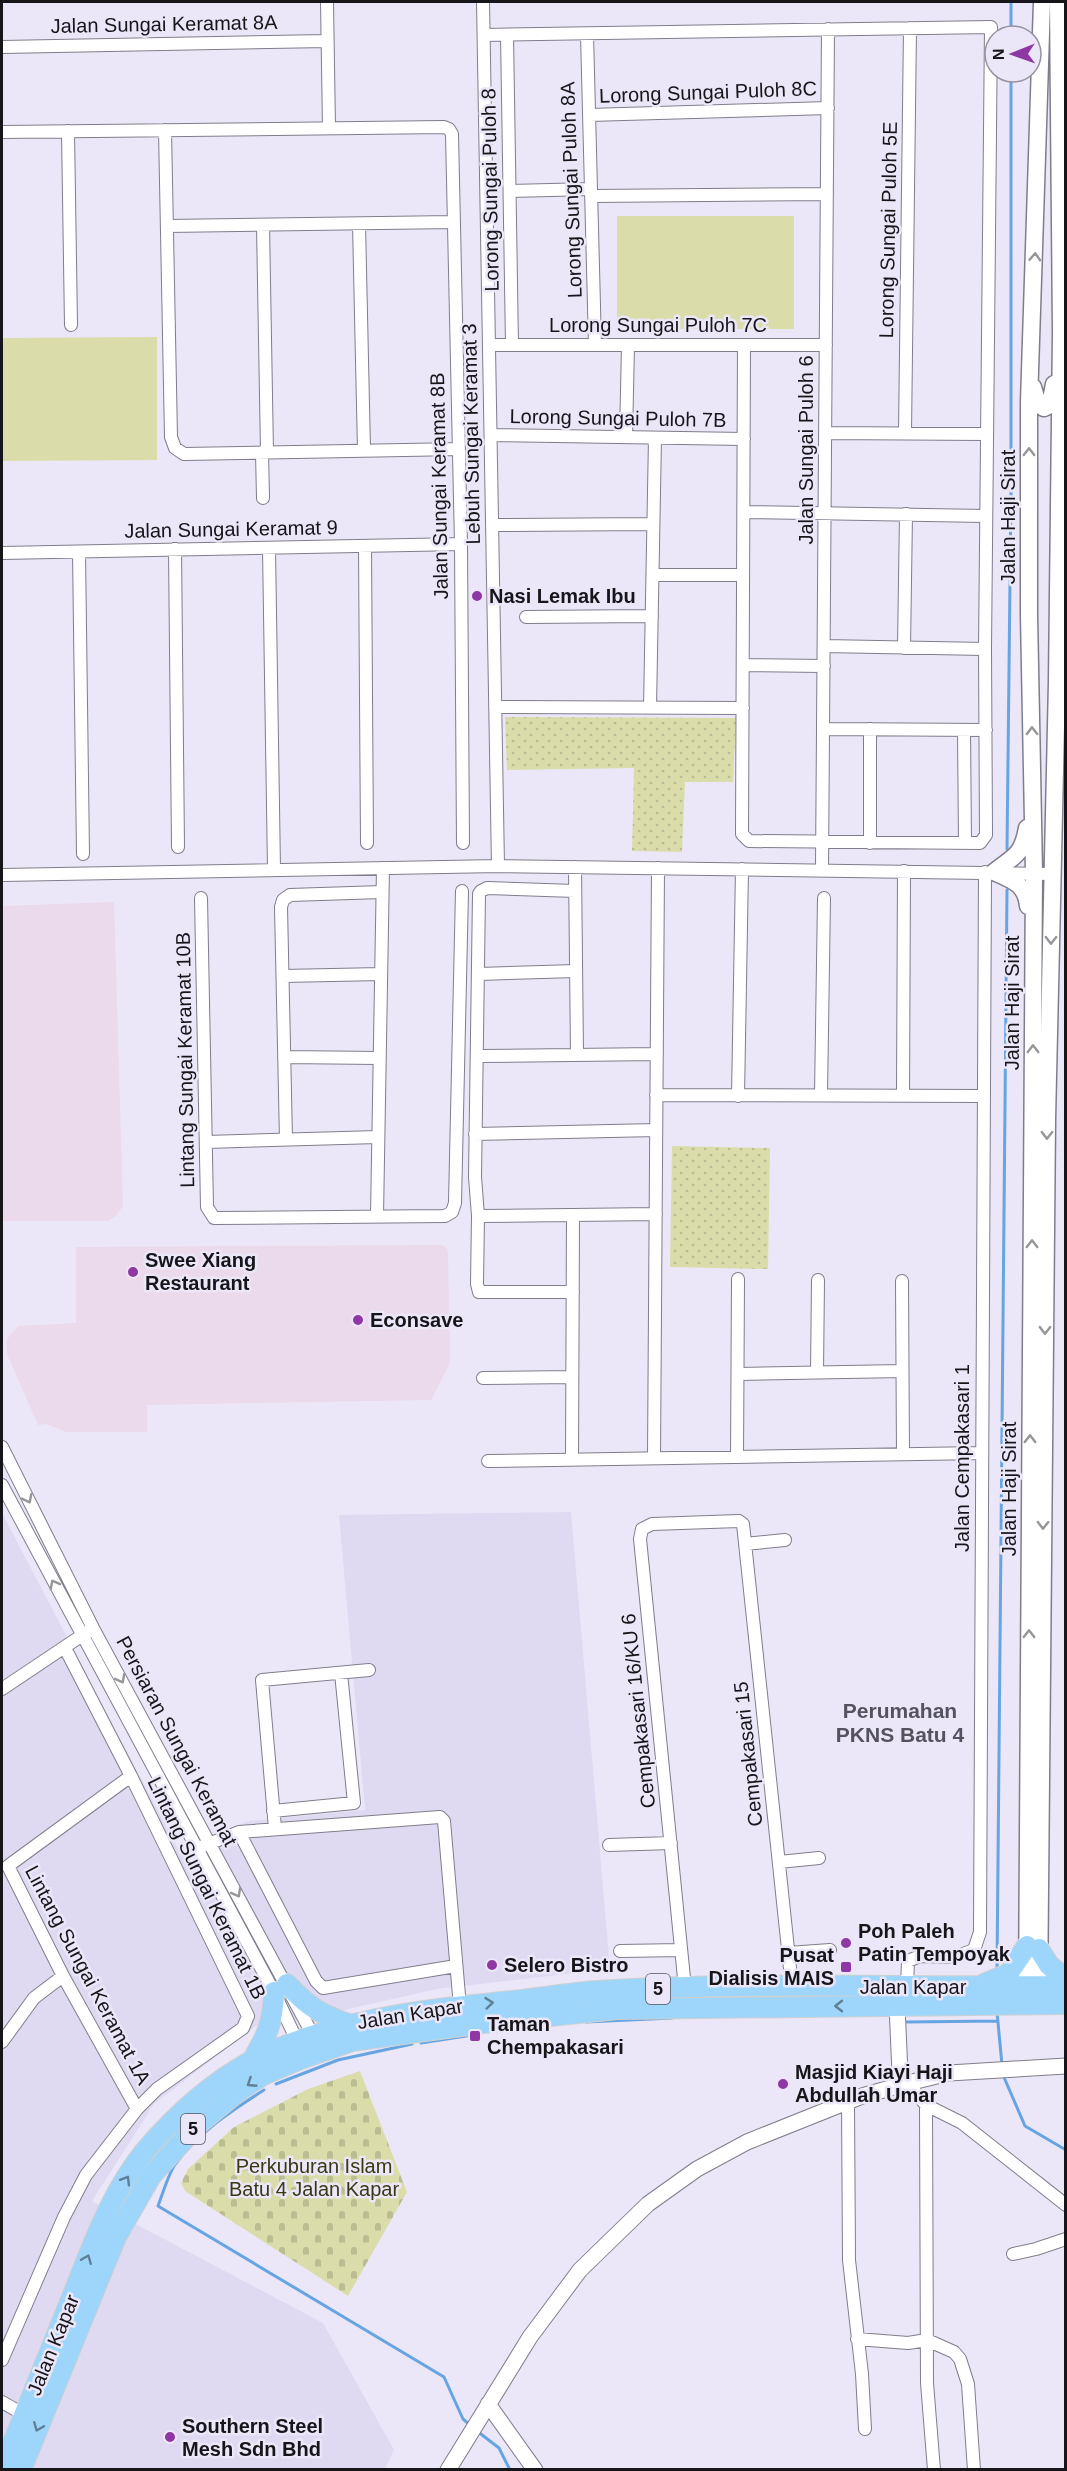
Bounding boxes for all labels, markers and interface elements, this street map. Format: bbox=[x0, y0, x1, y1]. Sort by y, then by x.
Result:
street label: Jalan Sungai Keramat 8A bbox=[50, 11, 278, 37]
north arrow bbox=[983, 24, 1043, 84]
text: N bbox=[990, 48, 1007, 60]
street label: Lorong Sungai Puloh 8C bbox=[599, 77, 817, 107]
street label: Lorong Sungai Puloh 8A bbox=[556, 81, 586, 299]
street label: Lorong Sungai Puloh 8 bbox=[477, 88, 503, 292]
street label: Lorong Sungai Puloh 5E bbox=[875, 121, 901, 339]
one-way arrow bbox=[1028, 252, 1041, 261]
street label: Lorong Sungai Puloh 7C bbox=[549, 314, 767, 336]
street label: Lebuh Sungai Keramat 3 bbox=[458, 323, 484, 545]
street label: Jalan Sungai Puloh 6 bbox=[795, 355, 817, 545]
street label: Jalan Sungai Keramat 8B bbox=[426, 372, 452, 600]
street label: Lorong Sungai Puloh 7B bbox=[509, 405, 727, 431]
one-way arrow bbox=[1023, 447, 1035, 456]
street label: Jalan Haji Sirat bbox=[997, 449, 1019, 584]
street label: Jalan Sungai Keramat 9 bbox=[124, 516, 338, 542]
place label: Nasi Lemak Ibu bbox=[489, 585, 636, 607]
marker: Nasi Lemak Ibu bbox=[470, 589, 484, 603]
one-way arrow bbox=[1025, 726, 1038, 735]
street label: Lintang Sungai Keramat 10B bbox=[172, 932, 198, 1188]
street label: Jalan Haji Sirat bbox=[1001, 935, 1023, 1070]
one-way arrow bbox=[1045, 936, 1057, 945]
one-way arrow bbox=[1027, 1045, 1039, 1054]
one-way arrow bbox=[1041, 1131, 1053, 1140]
one-way arrow bbox=[1026, 1240, 1038, 1249]
place label: Swee Xiang Restaurant bbox=[145, 1249, 256, 1294]
marker: Swee Xiang Restaurant bbox=[126, 1265, 140, 1279]
place label: Econsave bbox=[370, 1309, 463, 1331]
marker: Econsave bbox=[351, 1313, 365, 1327]
one-way arrow bbox=[1039, 1325, 1051, 1334]
street label: Jalan Cempakasari 1 bbox=[951, 1364, 973, 1552]
street label: Jalan Haji Sirat bbox=[998, 1421, 1020, 1556]
one-way arrow bbox=[1024, 1435, 1036, 1444]
one-way arrow bbox=[21, 1493, 32, 1504]
one-way arrow bbox=[1037, 1520, 1049, 1529]
one-way arrow bbox=[50, 1580, 61, 1590]
street label: Cempakasari 16/KU 6 bbox=[617, 1613, 659, 1809]
one-way arrow bbox=[1023, 1630, 1035, 1639]
street label: Persiaran Sungai Keramat bbox=[112, 1632, 242, 1850]
one-way arrow bbox=[114, 1673, 125, 1683]
street label: Cempakasari 15 bbox=[729, 1680, 767, 1828]
district label: Perumahan PKNS Batu 4 bbox=[836, 1699, 964, 1746]
street label: Lintang Sungai Keramat 1B bbox=[143, 1773, 271, 2003]
street label: Lintang Sungai Keramat 1A bbox=[21, 1862, 155, 2089]
one-way arrow bbox=[230, 1887, 241, 1898]
place label: Poh Paleh Patin Tempoyak bbox=[858, 1920, 1011, 1965]
marker: Poh Paleh Patin Tempoyak bbox=[839, 1936, 853, 1950]
place label: Pusat Dialisis MAIS bbox=[708, 1944, 834, 1989]
place label: Selero Bistro bbox=[504, 1954, 628, 1976]
marker: Selero Bistro bbox=[485, 1958, 499, 1972]
marker: Pusat Dialisis MAIS bbox=[839, 1960, 853, 1974]
road number: 5 bbox=[646, 1974, 670, 2004]
street label: Jalan Kapar bbox=[860, 1976, 967, 1998]
street label: Jalan Kapar bbox=[356, 1995, 465, 2033]
one-way arrow bbox=[484, 1997, 493, 2010]
one-way arrow bbox=[834, 2000, 843, 2012]
place label: Taman Chempakasari bbox=[487, 2013, 624, 2058]
marker: Taman Chempakasari bbox=[468, 2029, 482, 2043]
place label: Masjid Kiayi Haji Abdullah Umar bbox=[795, 2061, 953, 2106]
one-way arrow bbox=[247, 2076, 257, 2088]
marker: Masjid Kiayi Haji Abdullah Umar bbox=[776, 2077, 790, 2091]
road number: 5 bbox=[181, 2114, 205, 2144]
park label: Perkuburan Islam Batu 4 Jalan Kapar bbox=[229, 2155, 399, 2200]
one-way arrow bbox=[118, 2176, 130, 2186]
one-way arrow bbox=[80, 2255, 92, 2266]
street label: Jalan Kapar bbox=[23, 2291, 83, 2399]
place label: Southern Steel Mesh Sdn Bhd bbox=[182, 2415, 323, 2460]
one-way arrow bbox=[33, 2421, 45, 2432]
marker: Southern Steel Mesh Sdn Bhd bbox=[163, 2430, 177, 2444]

